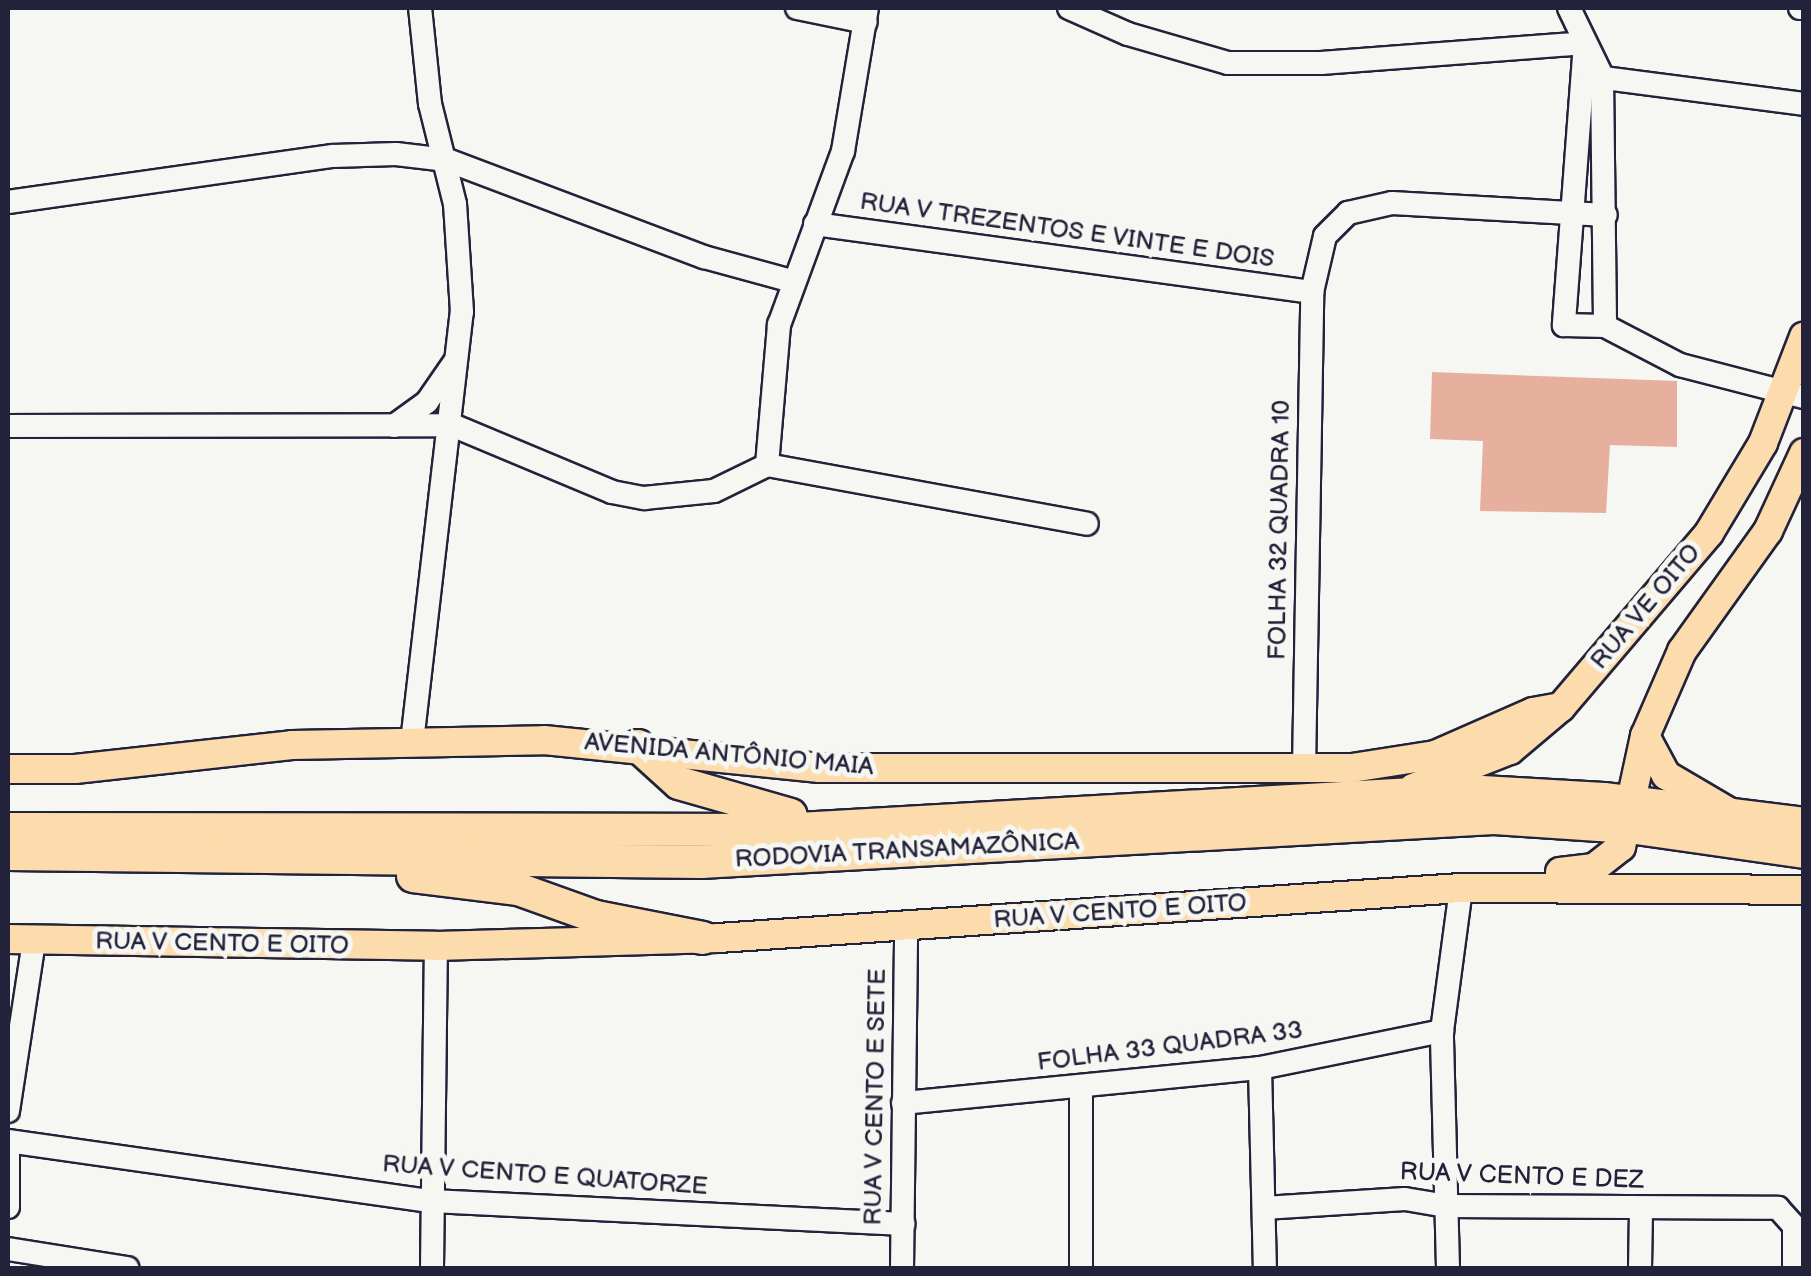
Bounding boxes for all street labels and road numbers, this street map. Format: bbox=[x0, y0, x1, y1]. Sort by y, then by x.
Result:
street label: RUA V TREZENTOS E VINTE E DOIS bbox=[857, 187, 1277, 275]
street label: FOLHA 32 QUADRA 10 bbox=[1263, 400, 1297, 660]
street label: RUA VE OITO bbox=[1585, 538, 1707, 676]
street label: AVENIDA ANTÔNIO MAIA bbox=[583, 727, 875, 783]
street label: RODOVIA TRANSAMAZÔNICA bbox=[734, 827, 1080, 875]
street label: RUA V CENTO E OITO bbox=[992, 888, 1248, 936]
street label: RUA V CENTO E OITO bbox=[95, 927, 349, 961]
street label: RUA V CENTO E SETE bbox=[859, 968, 893, 1226]
street label: FOLHA 33 QUADRA 33 bbox=[1036, 1016, 1304, 1078]
street label: RUA V CENTO E QUATORZE bbox=[381, 1150, 709, 1202]
street label: RUA V CENTO E DEZ bbox=[1399, 1158, 1645, 1196]

